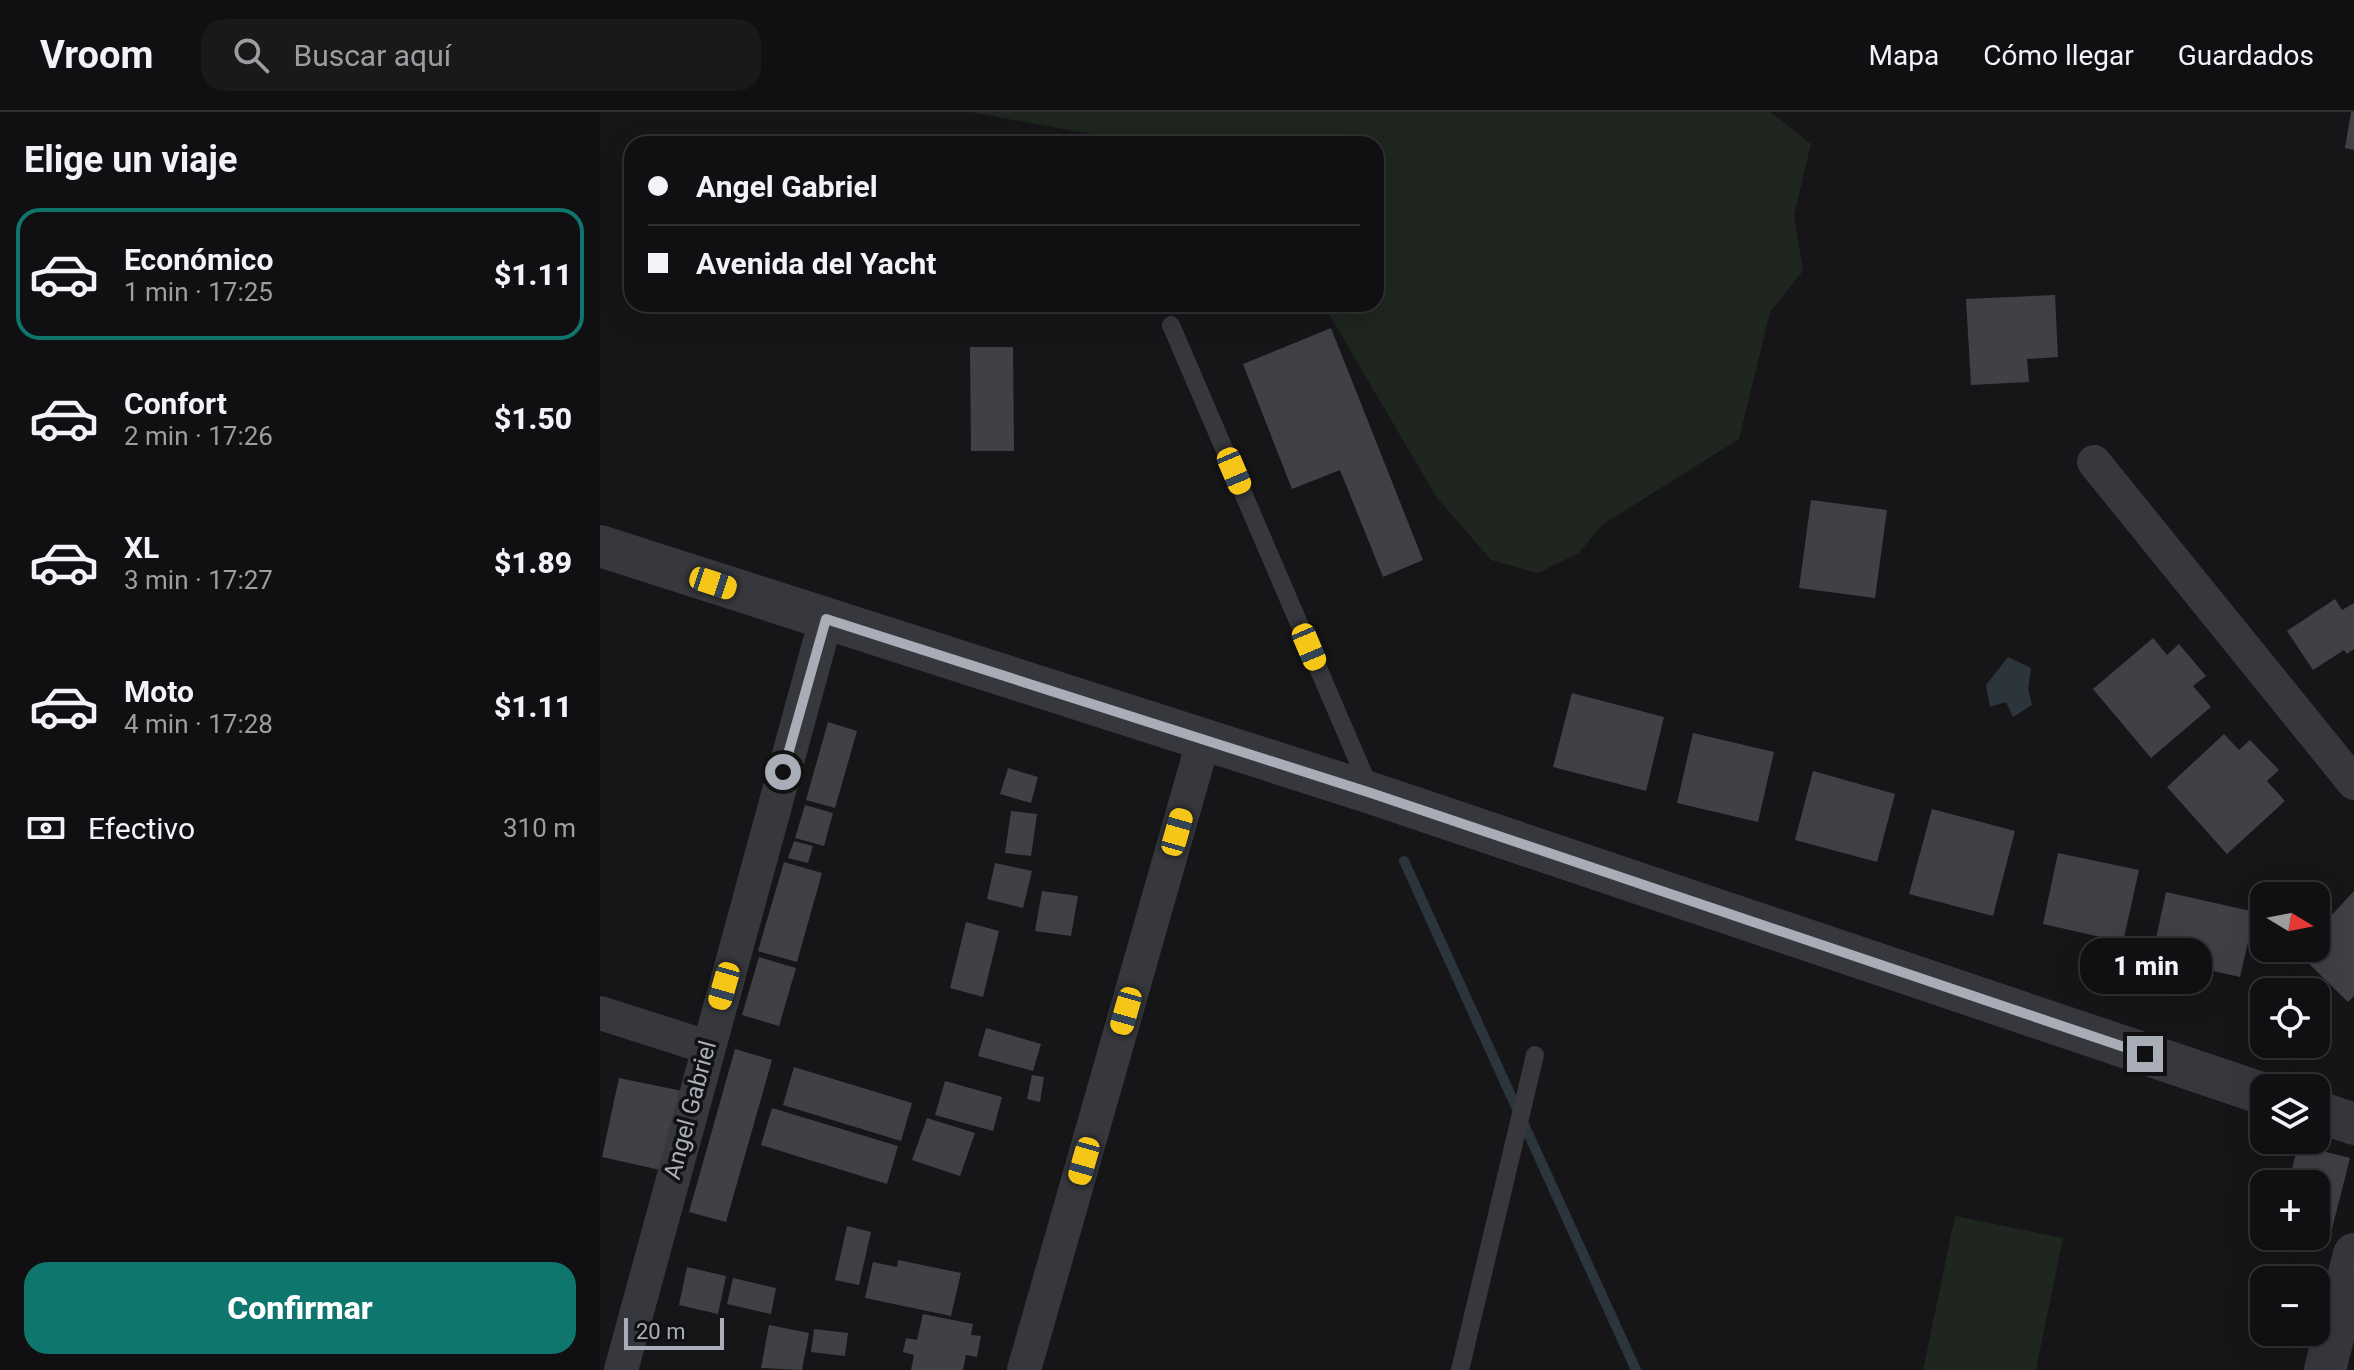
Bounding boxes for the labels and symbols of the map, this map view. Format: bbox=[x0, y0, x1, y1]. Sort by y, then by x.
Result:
car bbox=[1214, 444, 1254, 498]
car bbox=[686, 564, 740, 602]
car bbox=[1289, 620, 1329, 674]
route start bbox=[765, 754, 801, 790]
car bbox=[1159, 806, 1195, 858]
north arrow bbox=[2250, 882, 2330, 962]
callout: 1 min bbox=[2079, 938, 2211, 994]
car bbox=[706, 960, 742, 1012]
car bbox=[1108, 985, 1144, 1037]
route end bbox=[2127, 1036, 2163, 1072]
street label: Angel Gabriel bbox=[658, 1038, 722, 1182]
car bbox=[1066, 1135, 1102, 1187]
scale bar bbox=[624, 1314, 724, 1350]

